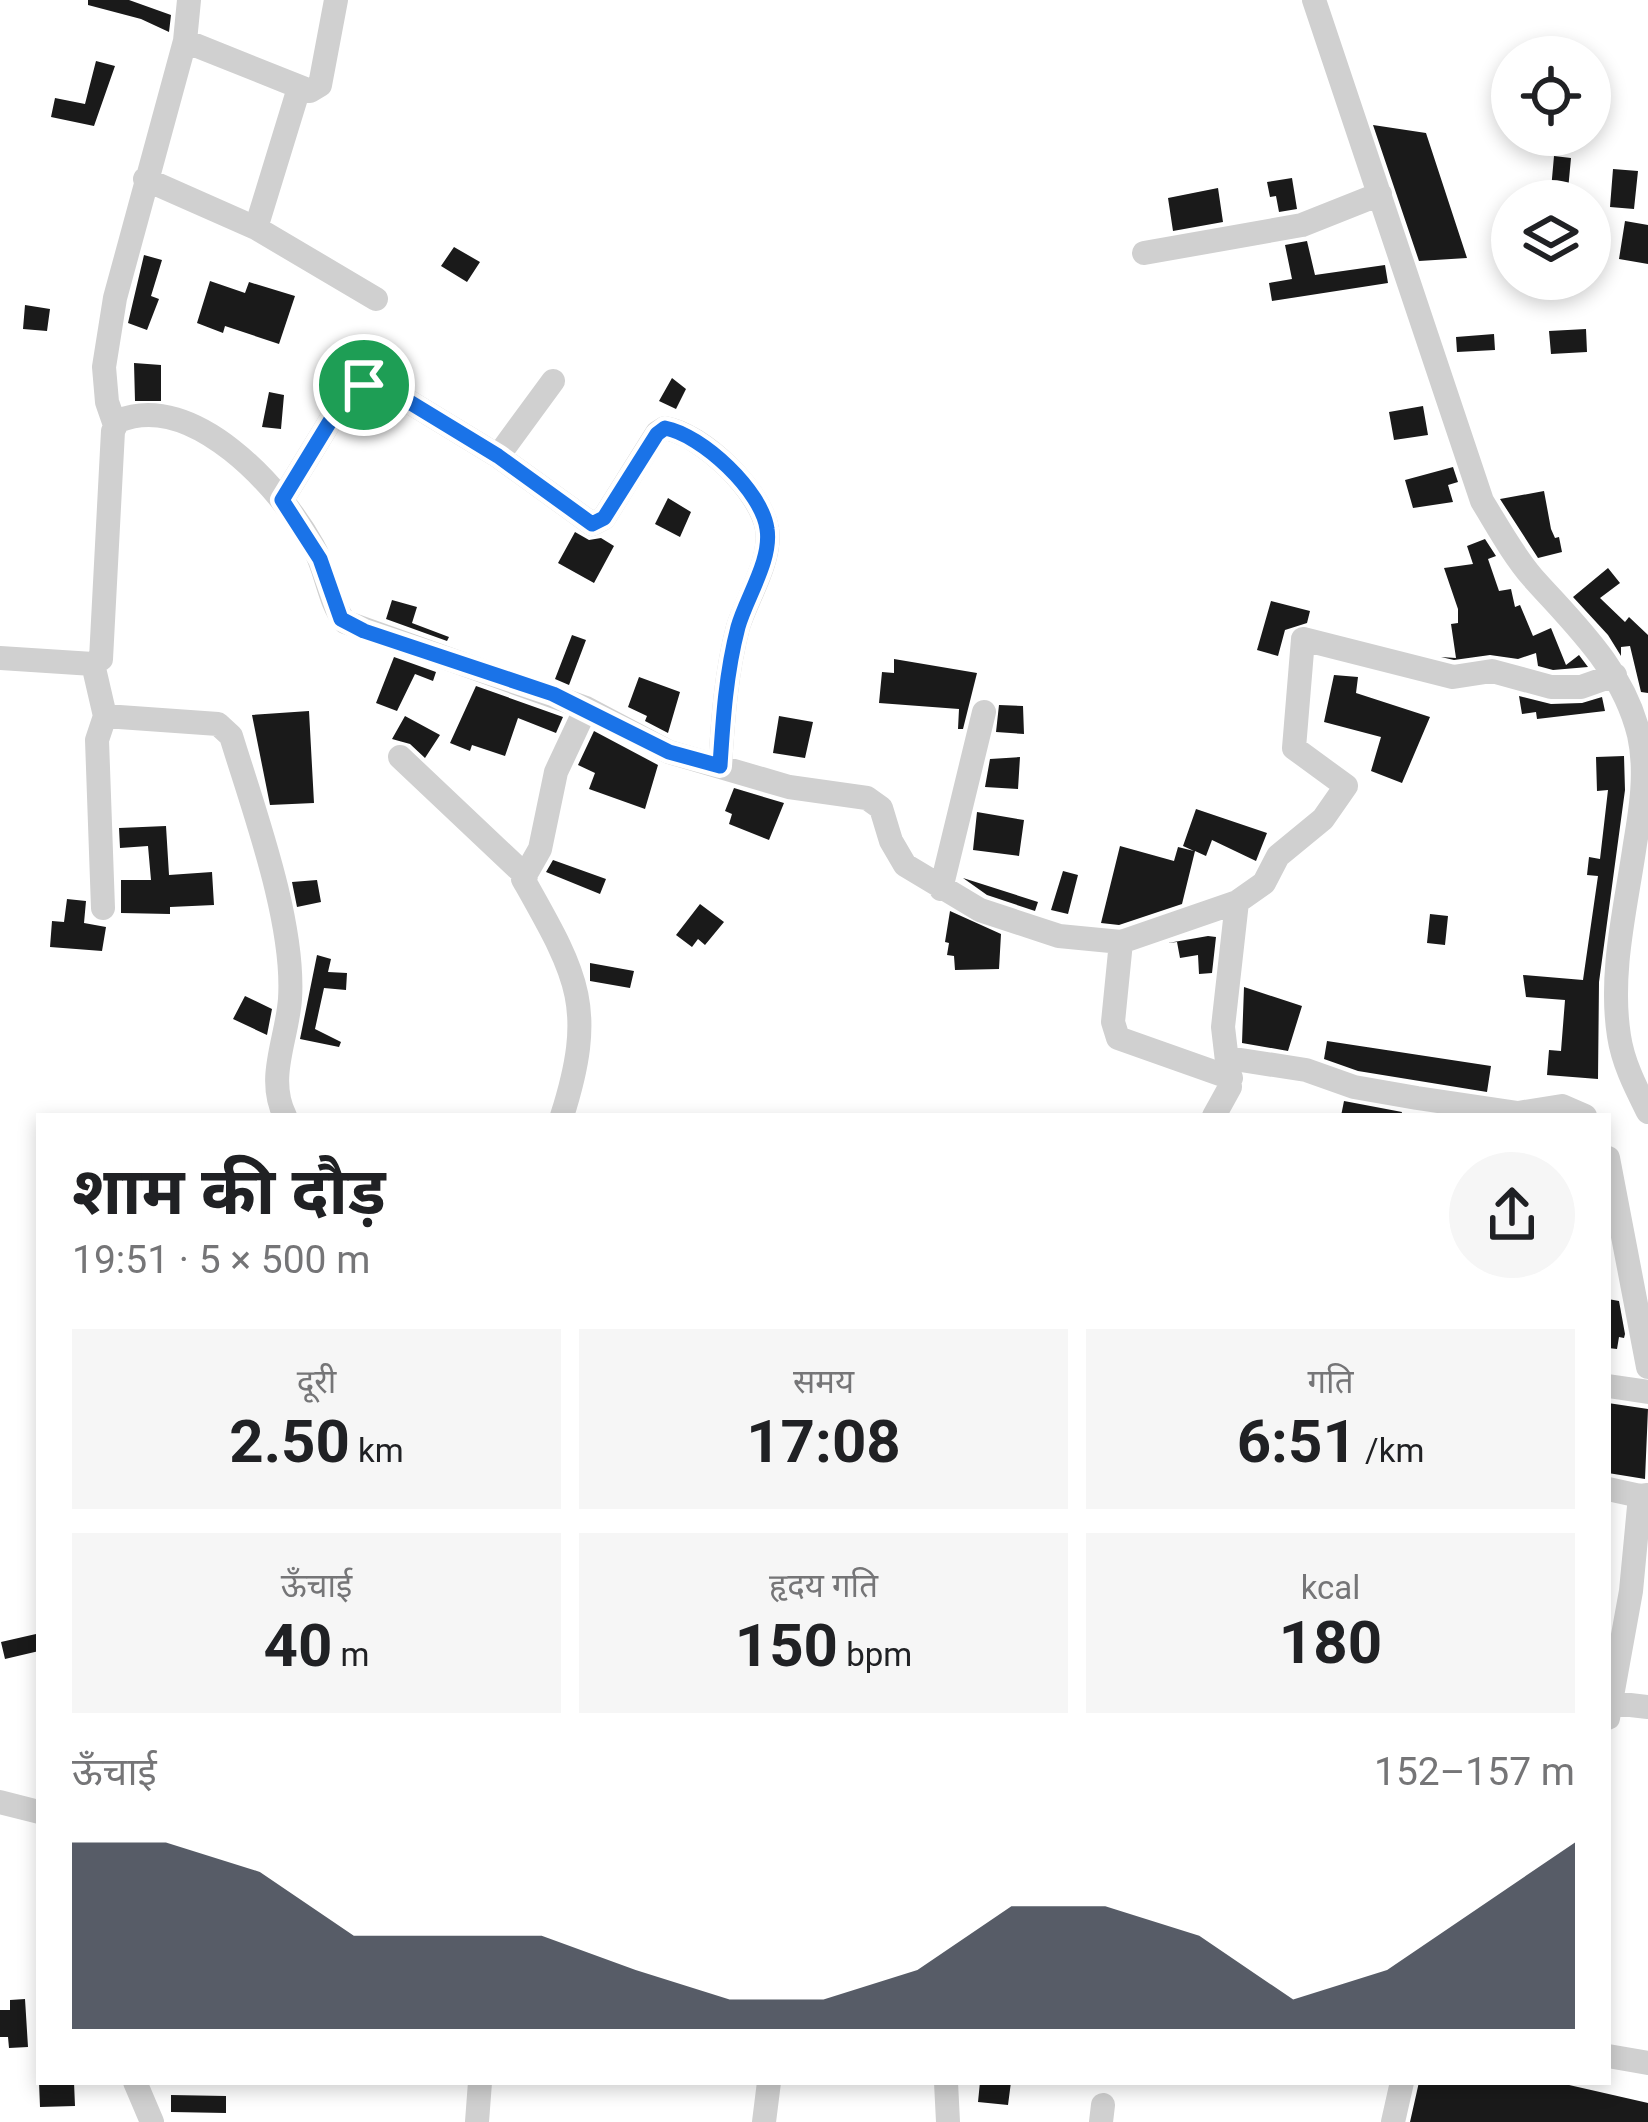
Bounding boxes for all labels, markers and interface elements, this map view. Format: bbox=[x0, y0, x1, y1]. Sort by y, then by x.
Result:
map controls bbox=[1491, 36, 1611, 300]
button: locate bbox=[1491, 36, 1611, 156]
button: layers bbox=[1491, 180, 1611, 300]
pin bbox=[313, 334, 415, 436]
icon: arrive bbox=[331, 352, 397, 418]
button: share bbox=[1449, 1152, 1575, 1278]
text: शाम की दौड़ bbox=[72, 1153, 386, 1230]
text: 19:51 · 5 × 500 m bbox=[72, 1237, 370, 1283]
text: दूरी bbox=[297, 1362, 336, 1401]
text: समय bbox=[793, 1362, 854, 1401]
text: गति bbox=[1308, 1362, 1353, 1401]
text: 2.50 bbox=[229, 1406, 350, 1477]
text: 17:08 bbox=[746, 1406, 901, 1477]
text: 6:51 bbox=[1237, 1406, 1357, 1477]
text: km bbox=[350, 1431, 404, 1470]
text: /km bbox=[1357, 1431, 1424, 1470]
text: ऊँचाई bbox=[281, 1566, 352, 1605]
text: हृदय गति bbox=[769, 1566, 878, 1605]
text: kcal bbox=[1301, 1568, 1360, 1607]
text: 180 bbox=[1279, 1607, 1382, 1678]
text: 40 bbox=[264, 1610, 332, 1681]
text: 150 bbox=[735, 1610, 838, 1681]
text: m bbox=[332, 1635, 369, 1674]
text: bpm bbox=[838, 1635, 912, 1674]
text: ऊँचाई bbox=[72, 1749, 157, 1795]
text: 152–157 m bbox=[1374, 1749, 1575, 1795]

